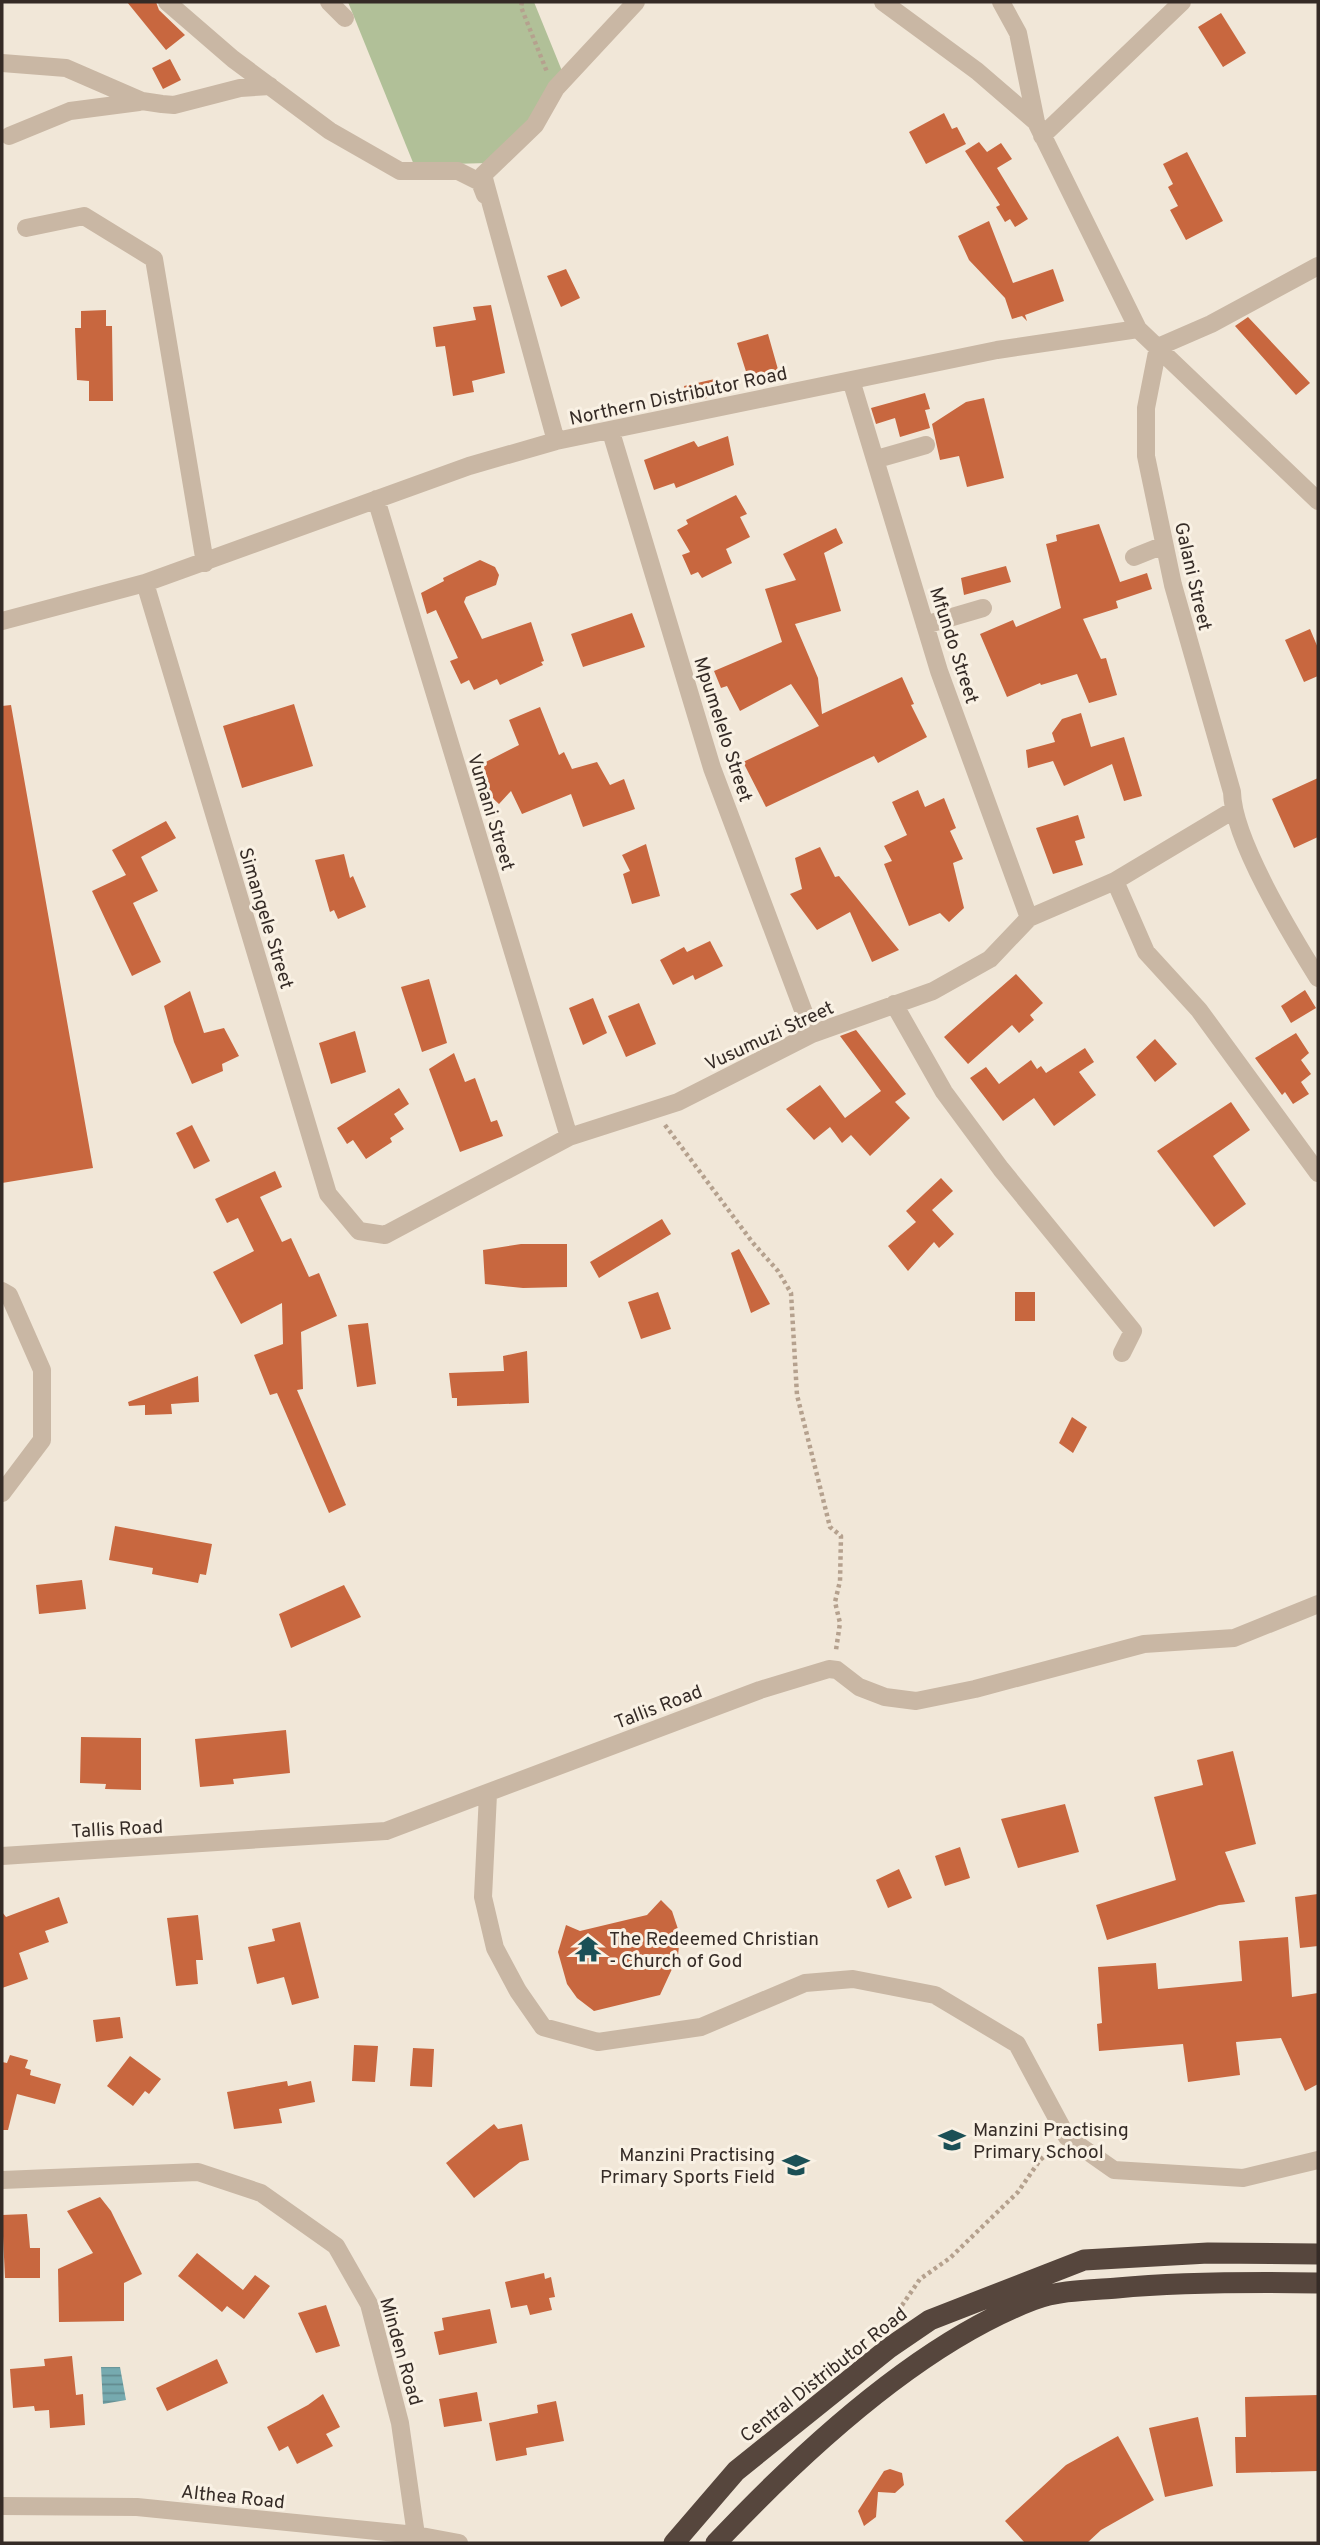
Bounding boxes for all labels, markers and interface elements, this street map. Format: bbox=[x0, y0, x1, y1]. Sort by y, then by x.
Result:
street label: Northern Distributor Road bbox=[567, 362, 790, 432]
street label: Galani Street bbox=[1168, 520, 1216, 633]
street label: Mfundo Street bbox=[923, 584, 983, 707]
street label: Mpumelelo Street bbox=[687, 654, 757, 805]
street label: Vumani Street bbox=[461, 751, 519, 874]
street label: Simangele Street bbox=[232, 845, 298, 992]
street label: Vusumuzi Street bbox=[702, 996, 838, 1077]
street label: Tallis Road bbox=[611, 1680, 706, 1736]
street label: Tallis Road bbox=[71, 1816, 164, 1844]
place label: The Redeemed Christian - Church of God bbox=[609, 1928, 819, 1974]
temple icon: The Redeemed Christian - Church of God bbox=[573, 1934, 603, 1964]
place label: Manzini Practising Primary School bbox=[973, 2119, 1129, 2165]
school or university icon: Manzini Practising Primary School bbox=[937, 2125, 967, 2155]
place label: Manzini Practising Primary Sports Field bbox=[600, 2144, 775, 2190]
school or university icon: Manzini Practising Primary Sports Field bbox=[781, 2150, 811, 2180]
street label: Minden Road bbox=[373, 2295, 427, 2408]
street label: Central Distributor Road bbox=[736, 2303, 913, 2448]
street label: Althea Road bbox=[180, 2481, 286, 2515]

